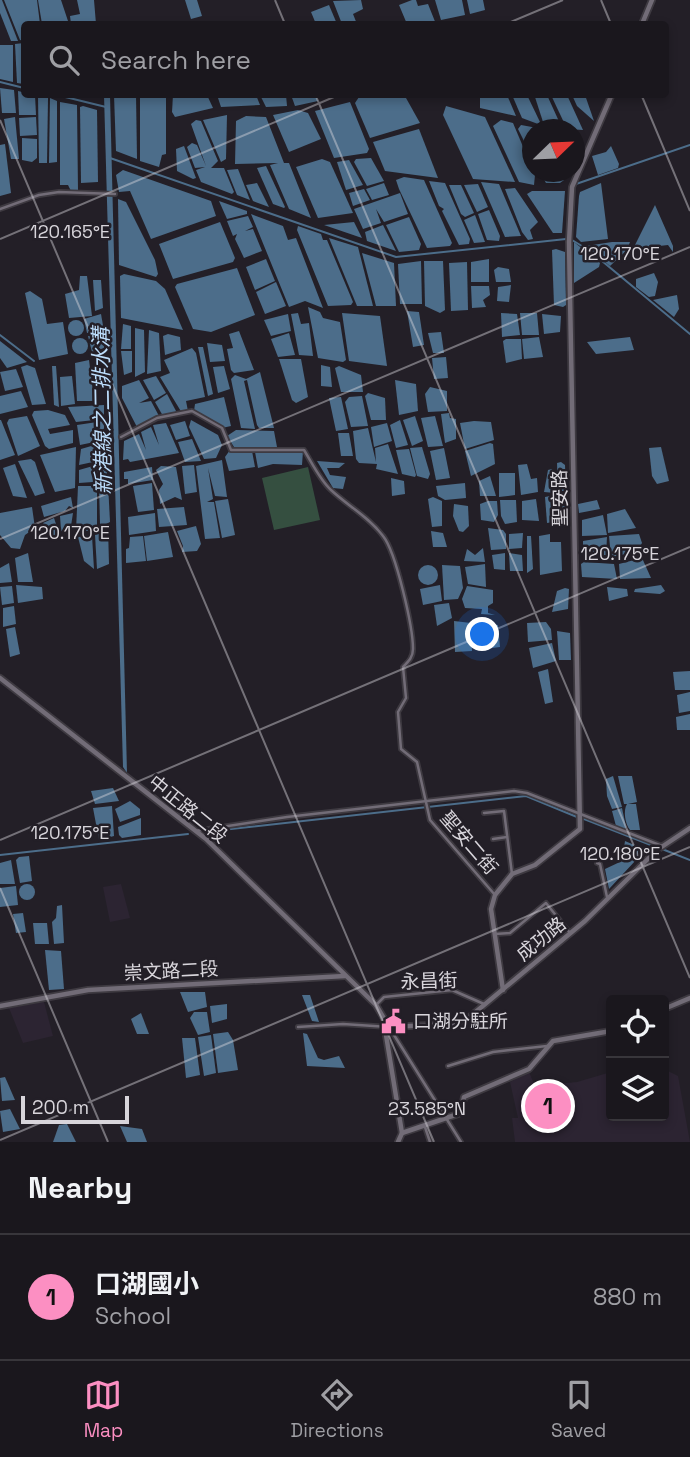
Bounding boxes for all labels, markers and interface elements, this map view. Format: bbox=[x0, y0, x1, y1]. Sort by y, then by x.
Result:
search box bbox=[21, 21, 669, 98]
icon: search bbox=[45, 41, 83, 79]
text: Search here bbox=[101, 43, 251, 77]
north arrow bbox=[522, 119, 585, 182]
text: 120.165°E bbox=[30, 220, 110, 243]
text: 120.170°E bbox=[580, 242, 660, 265]
water label: 新港線之二排水溝 bbox=[87, 324, 117, 495]
street label: 聖安路 bbox=[547, 469, 573, 527]
text: 120.170°E bbox=[30, 521, 110, 544]
text: 120.175°E bbox=[581, 542, 659, 565]
your location bbox=[465, 617, 499, 651]
street label: 中正路二段 bbox=[143, 769, 233, 849]
street label: 聖安二街 bbox=[435, 806, 503, 880]
text: 120.175°E bbox=[31, 821, 109, 844]
text: 120.180°E bbox=[580, 842, 660, 865]
street label: 成功路 bbox=[511, 911, 571, 967]
street label: 崇文路二段 bbox=[123, 956, 219, 986]
street label: 永昌街 bbox=[400, 968, 458, 994]
map controls bbox=[606, 995, 669, 1121]
button: locate bbox=[606, 995, 669, 1058]
public building icon: 口湖分駐所 bbox=[379, 1007, 407, 1035]
place label: 口湖分駐所 bbox=[413, 1009, 508, 1034]
button: layers bbox=[606, 1058, 669, 1121]
pin: 1 bbox=[525, 1080, 571, 1132]
scale bar bbox=[21, 1093, 130, 1125]
text: 200 m bbox=[32, 1095, 89, 1120]
text: 23.585°N bbox=[388, 1097, 466, 1120]
text: Nearby bbox=[28, 1168, 132, 1207]
text: 口湖國小 bbox=[95, 1267, 199, 1301]
text: 1 bbox=[46, 1282, 56, 1312]
text: 880 m bbox=[593, 1282, 662, 1312]
text: School bbox=[95, 1301, 171, 1331]
tab: Map bbox=[84, 1376, 123, 1443]
tab: Directions bbox=[291, 1376, 384, 1443]
tab: Saved bbox=[551, 1376, 606, 1443]

